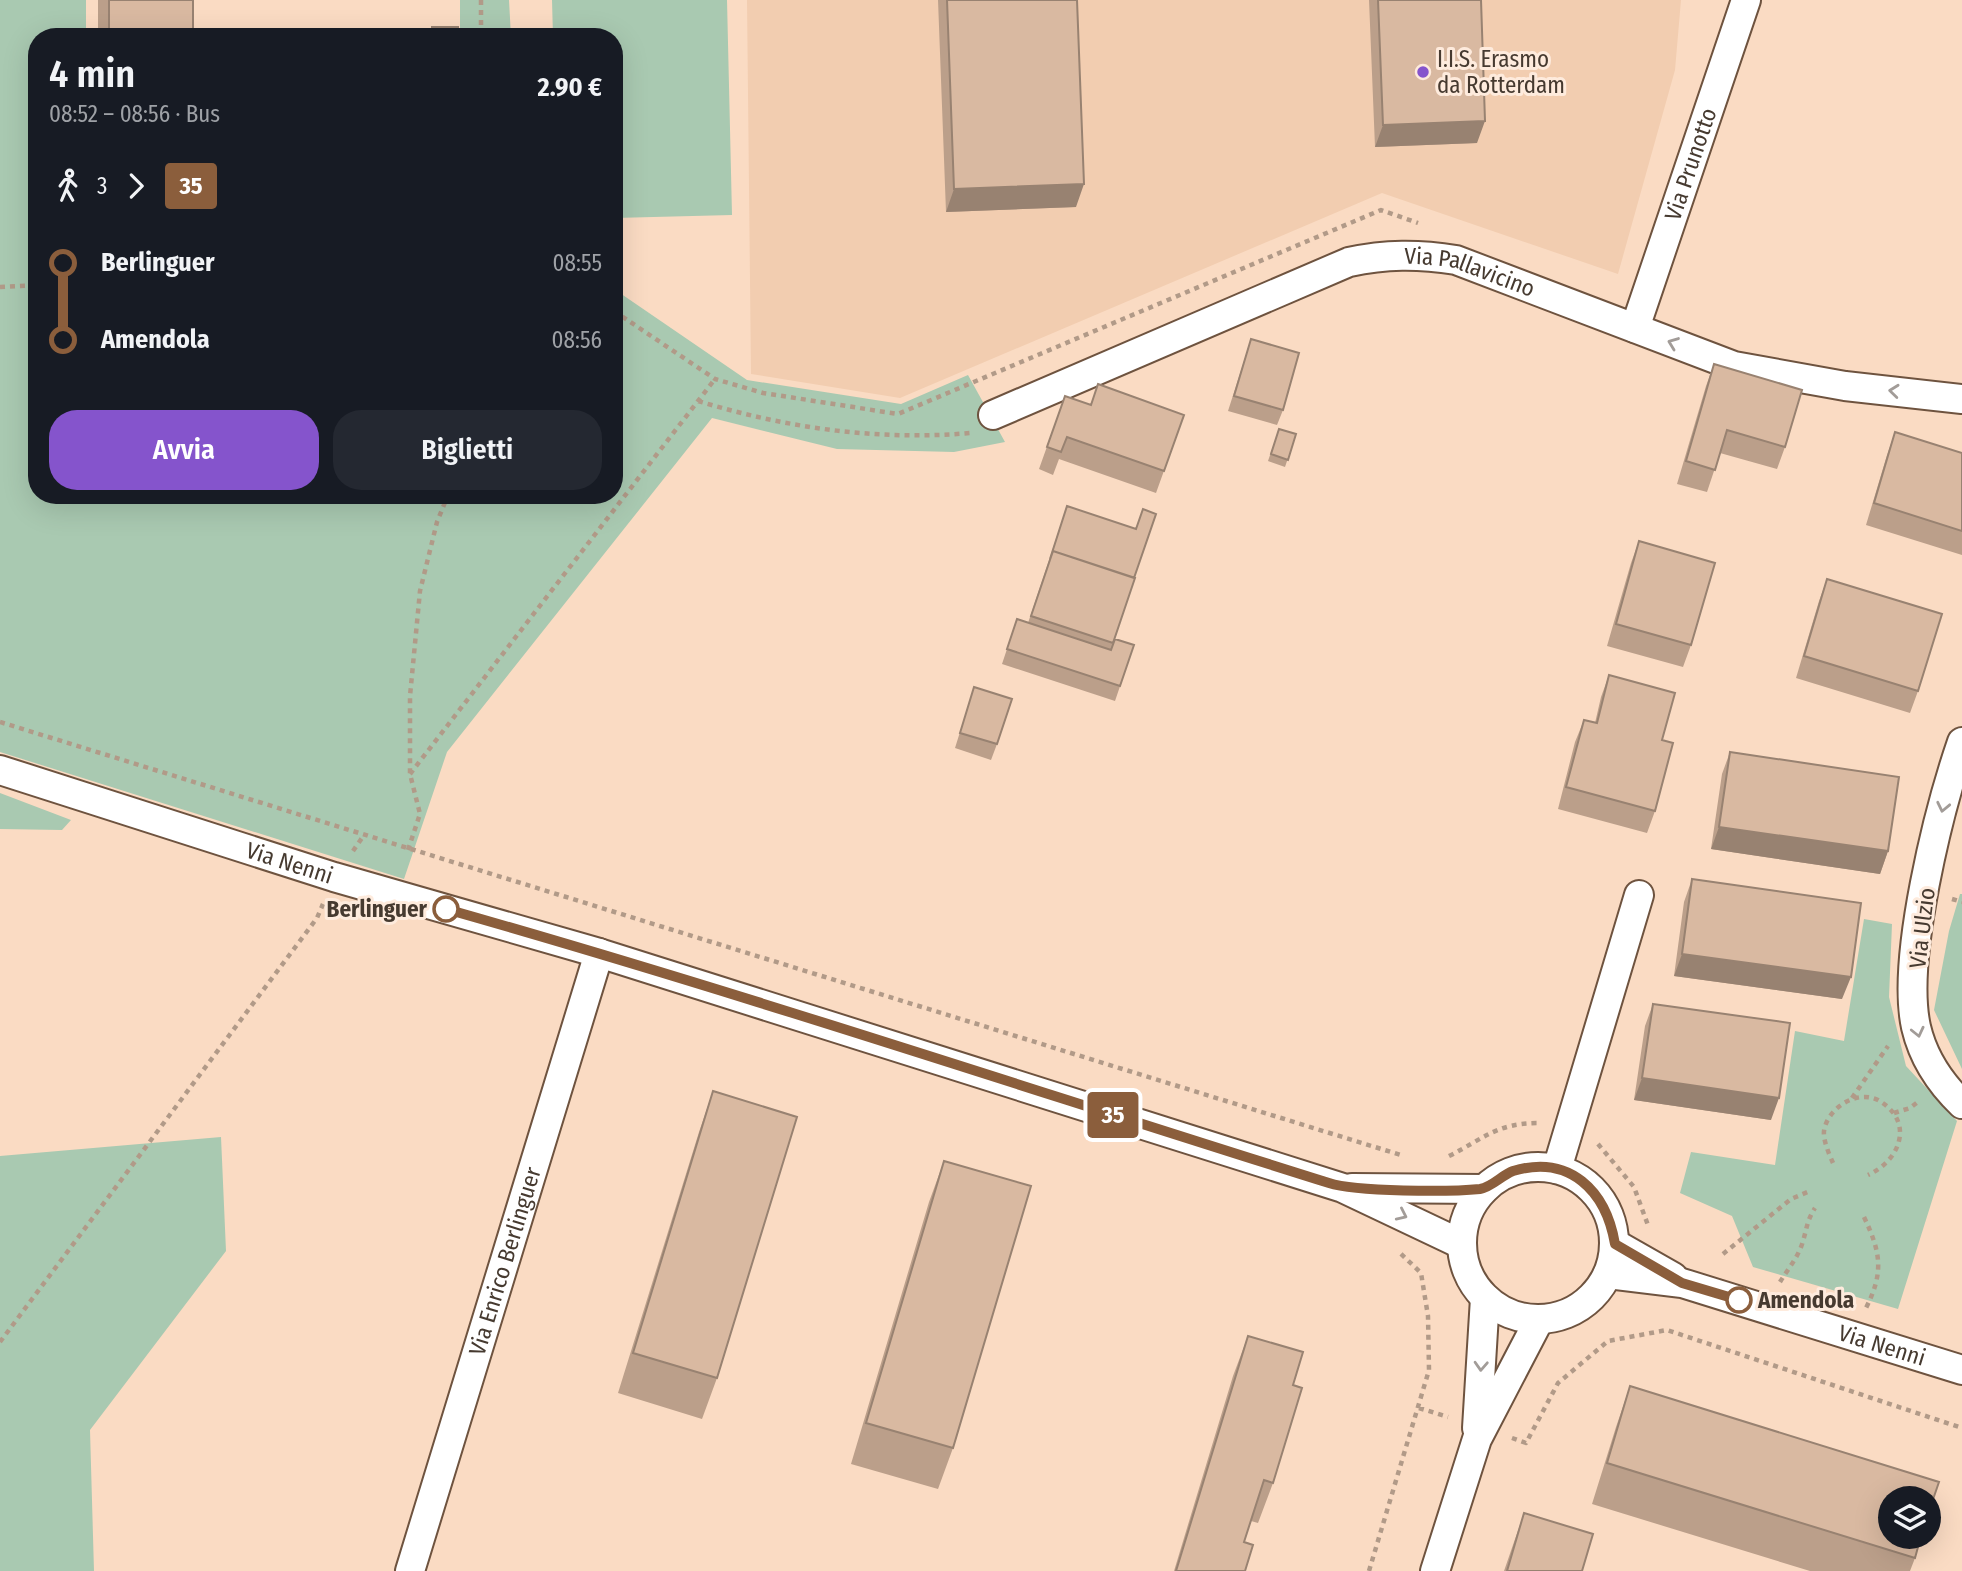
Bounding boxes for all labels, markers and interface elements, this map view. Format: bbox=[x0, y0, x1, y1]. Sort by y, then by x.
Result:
place label: I.I.S. Erasmo da Rotterdam bbox=[1437, 45, 1565, 99]
text: 4 min bbox=[49, 51, 135, 97]
marker: I.I.S. Erasmo da Rotterdam bbox=[1415, 64, 1431, 80]
text: 2.90 € bbox=[538, 72, 602, 103]
text: 08:52 – 08:56 · Bus bbox=[49, 100, 220, 128]
street label: Via Prunotto bbox=[1658, 104, 1722, 224]
icon: walk bbox=[49, 167, 87, 205]
icon: forward bbox=[117, 167, 155, 205]
text: 3 bbox=[97, 172, 107, 200]
text: 35 bbox=[179, 172, 203, 200]
street label: Via Pallavicino bbox=[1404, 242, 1539, 303]
text: Berlinguer bbox=[101, 247, 215, 278]
text: 08:55 bbox=[553, 249, 602, 277]
text: Amendola bbox=[101, 324, 210, 355]
text: 08:56 bbox=[552, 326, 602, 354]
one-way arrow bbox=[1668, 337, 1680, 351]
one-way arrow bbox=[1888, 384, 1900, 399]
button: Avvia bbox=[49, 410, 319, 490]
button: Biglietti bbox=[333, 410, 602, 490]
one-way arrow bbox=[1936, 801, 1951, 813]
street label: Via Nenni bbox=[243, 836, 336, 890]
street label: Via Ulzio bbox=[1903, 886, 1941, 970]
place label: Berlinguer bbox=[327, 895, 428, 923]
marker: Berlinguer bbox=[433, 896, 459, 922]
one-way arrow bbox=[1910, 1026, 1924, 1038]
line badge: 35 bbox=[1082, 1092, 1144, 1138]
text: 35 bbox=[1101, 1101, 1125, 1129]
street label: Via Enrico Berlinguer bbox=[463, 1164, 547, 1359]
one-way arrow bbox=[1395, 1207, 1407, 1221]
place label: Amendola bbox=[1757, 1286, 1854, 1314]
marker: Amendola bbox=[1726, 1287, 1752, 1313]
street label: Via Nenni bbox=[1835, 1318, 1929, 1372]
one-way arrow bbox=[1473, 1361, 1488, 1372]
map controls bbox=[1878, 1486, 1941, 1549]
button: layers bbox=[1878, 1486, 1941, 1549]

